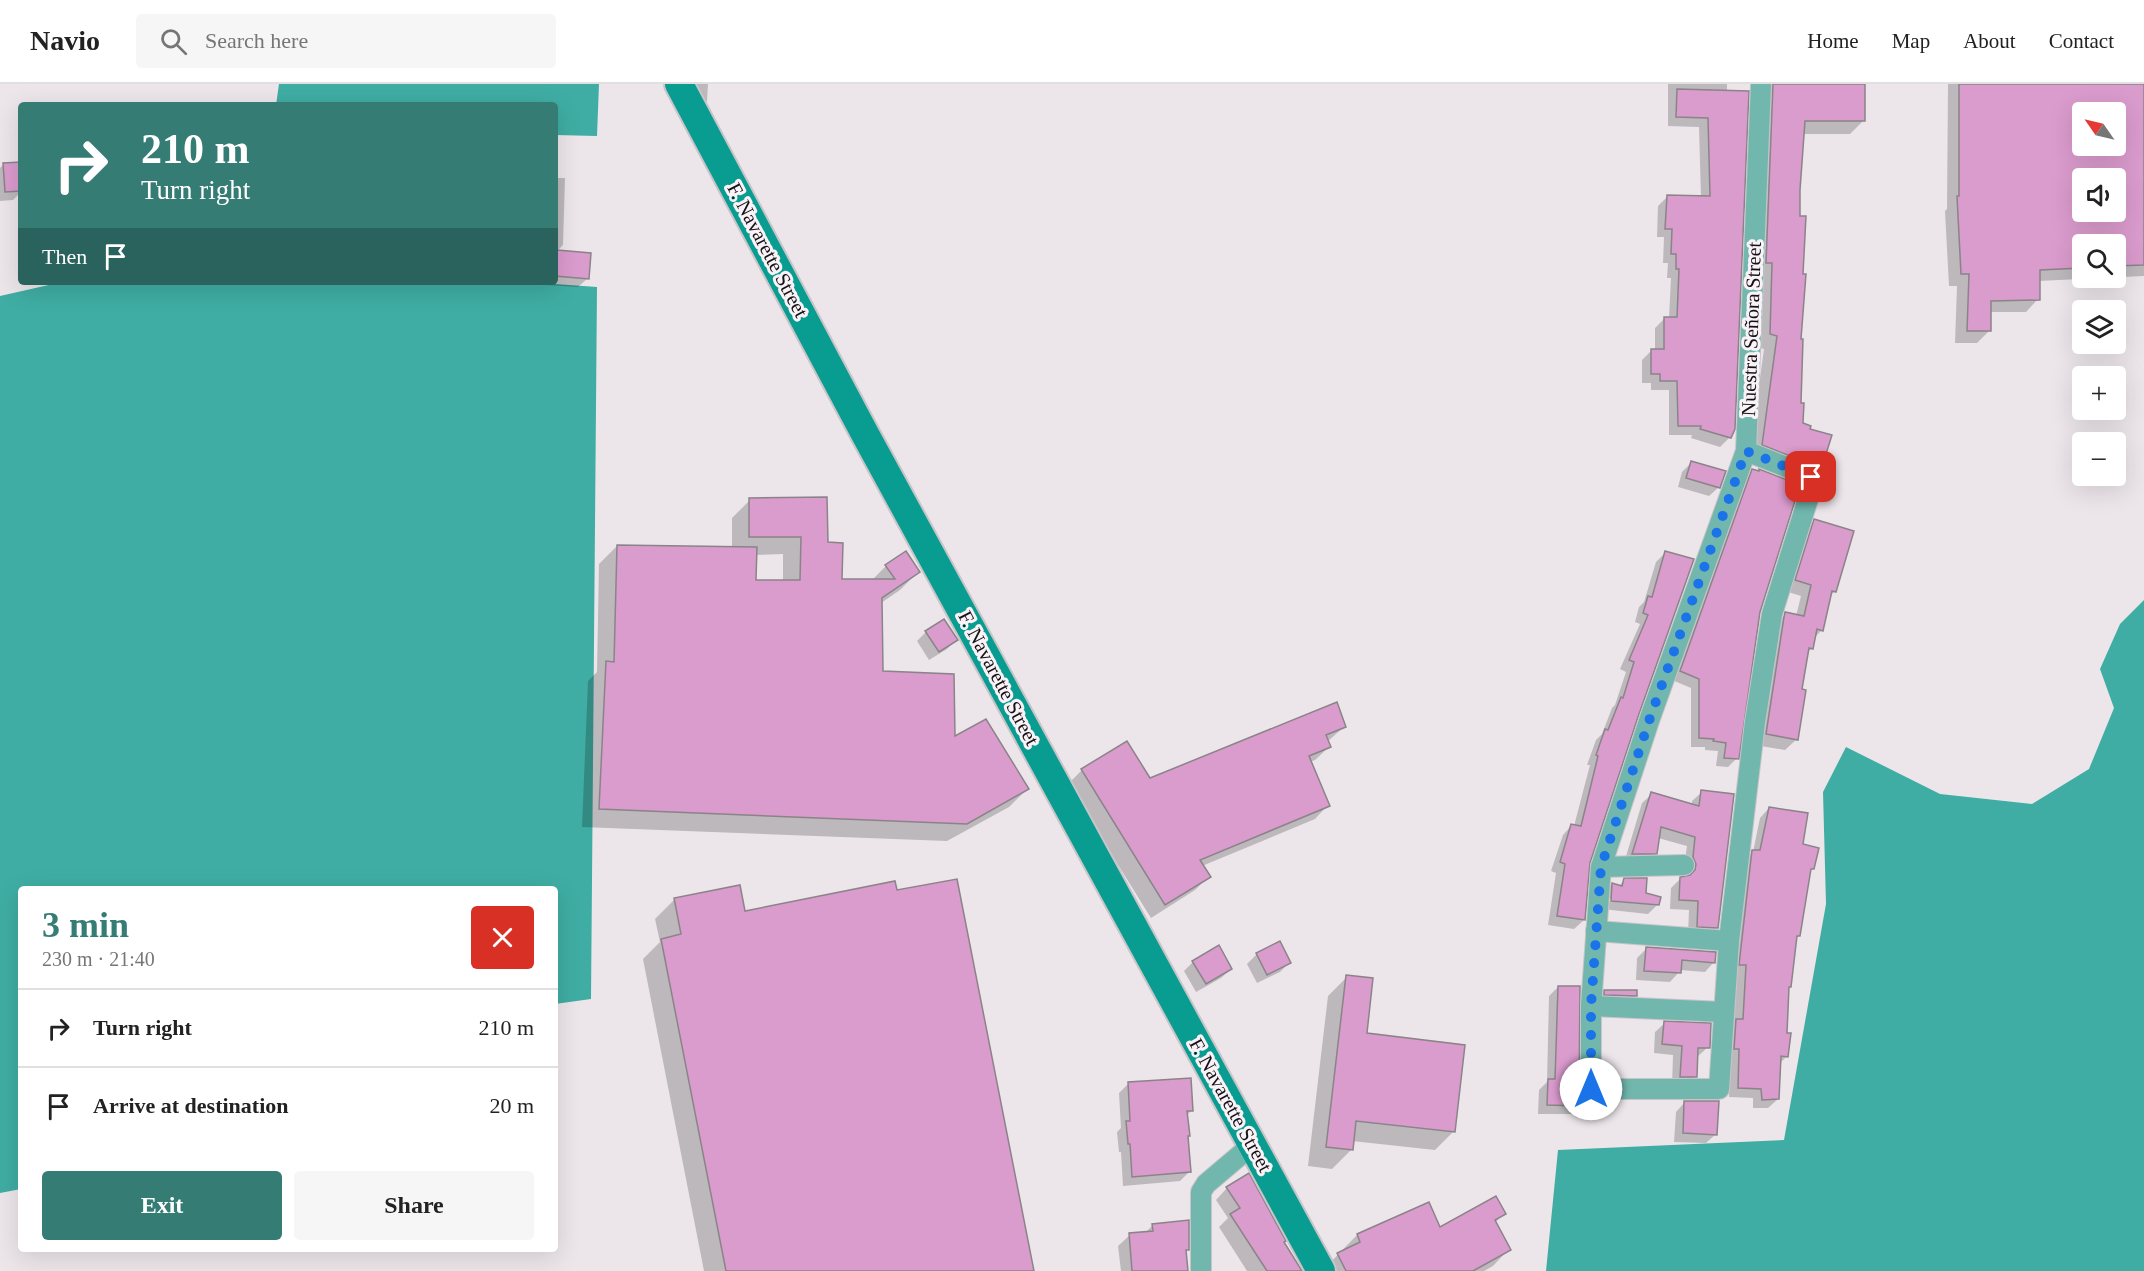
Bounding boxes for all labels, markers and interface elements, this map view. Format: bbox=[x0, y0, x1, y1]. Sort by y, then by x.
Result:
search box bbox=[136, 14, 556, 68]
text: Navio bbox=[30, 25, 100, 56]
icon: search bbox=[157, 25, 190, 58]
text: Search here bbox=[205, 28, 308, 53]
text: Home bbox=[1807, 29, 1859, 53]
text: Map bbox=[1892, 29, 1930, 53]
text: About bbox=[1963, 29, 2016, 53]
text: Contact bbox=[2049, 29, 2114, 53]
north arrow bbox=[2072, 102, 2126, 156]
map controls bbox=[2072, 102, 2126, 486]
icon: right bbox=[42, 126, 120, 204]
text: 210 m bbox=[141, 126, 250, 172]
button: sound bbox=[2072, 168, 2126, 222]
text: Turn right bbox=[141, 175, 250, 205]
street label: F. Navarette Street bbox=[723, 179, 813, 321]
button: search bbox=[2072, 234, 2126, 288]
icon: arrive bbox=[99, 240, 132, 273]
street label: Nuestra Señora Street bbox=[1737, 241, 1765, 417]
text: Then bbox=[42, 244, 87, 269]
button: layers bbox=[2072, 300, 2126, 354]
button: + bbox=[2072, 366, 2126, 420]
button: − bbox=[2072, 432, 2126, 486]
pin bbox=[1785, 451, 1836, 502]
icon: arrive bbox=[1794, 460, 1827, 493]
street label: F. Navarette Street bbox=[954, 607, 1044, 749]
text: 3 min bbox=[42, 905, 129, 945]
button: close bbox=[471, 906, 534, 969]
text: 230 m · 21:40 bbox=[42, 948, 155, 970]
icon: right bbox=[42, 1012, 75, 1045]
text: Turn right bbox=[93, 1015, 192, 1040]
text: 210 m bbox=[478, 1015, 534, 1040]
street label: F. Navarette Street bbox=[1185, 1035, 1277, 1176]
position arrow bbox=[1559, 1057, 1623, 1121]
icon: arrive bbox=[42, 1090, 75, 1123]
text: Arrive at destination bbox=[93, 1093, 289, 1118]
text: 20 m bbox=[489, 1093, 534, 1118]
button: Exit bbox=[42, 1171, 282, 1240]
button: Share bbox=[294, 1171, 534, 1240]

